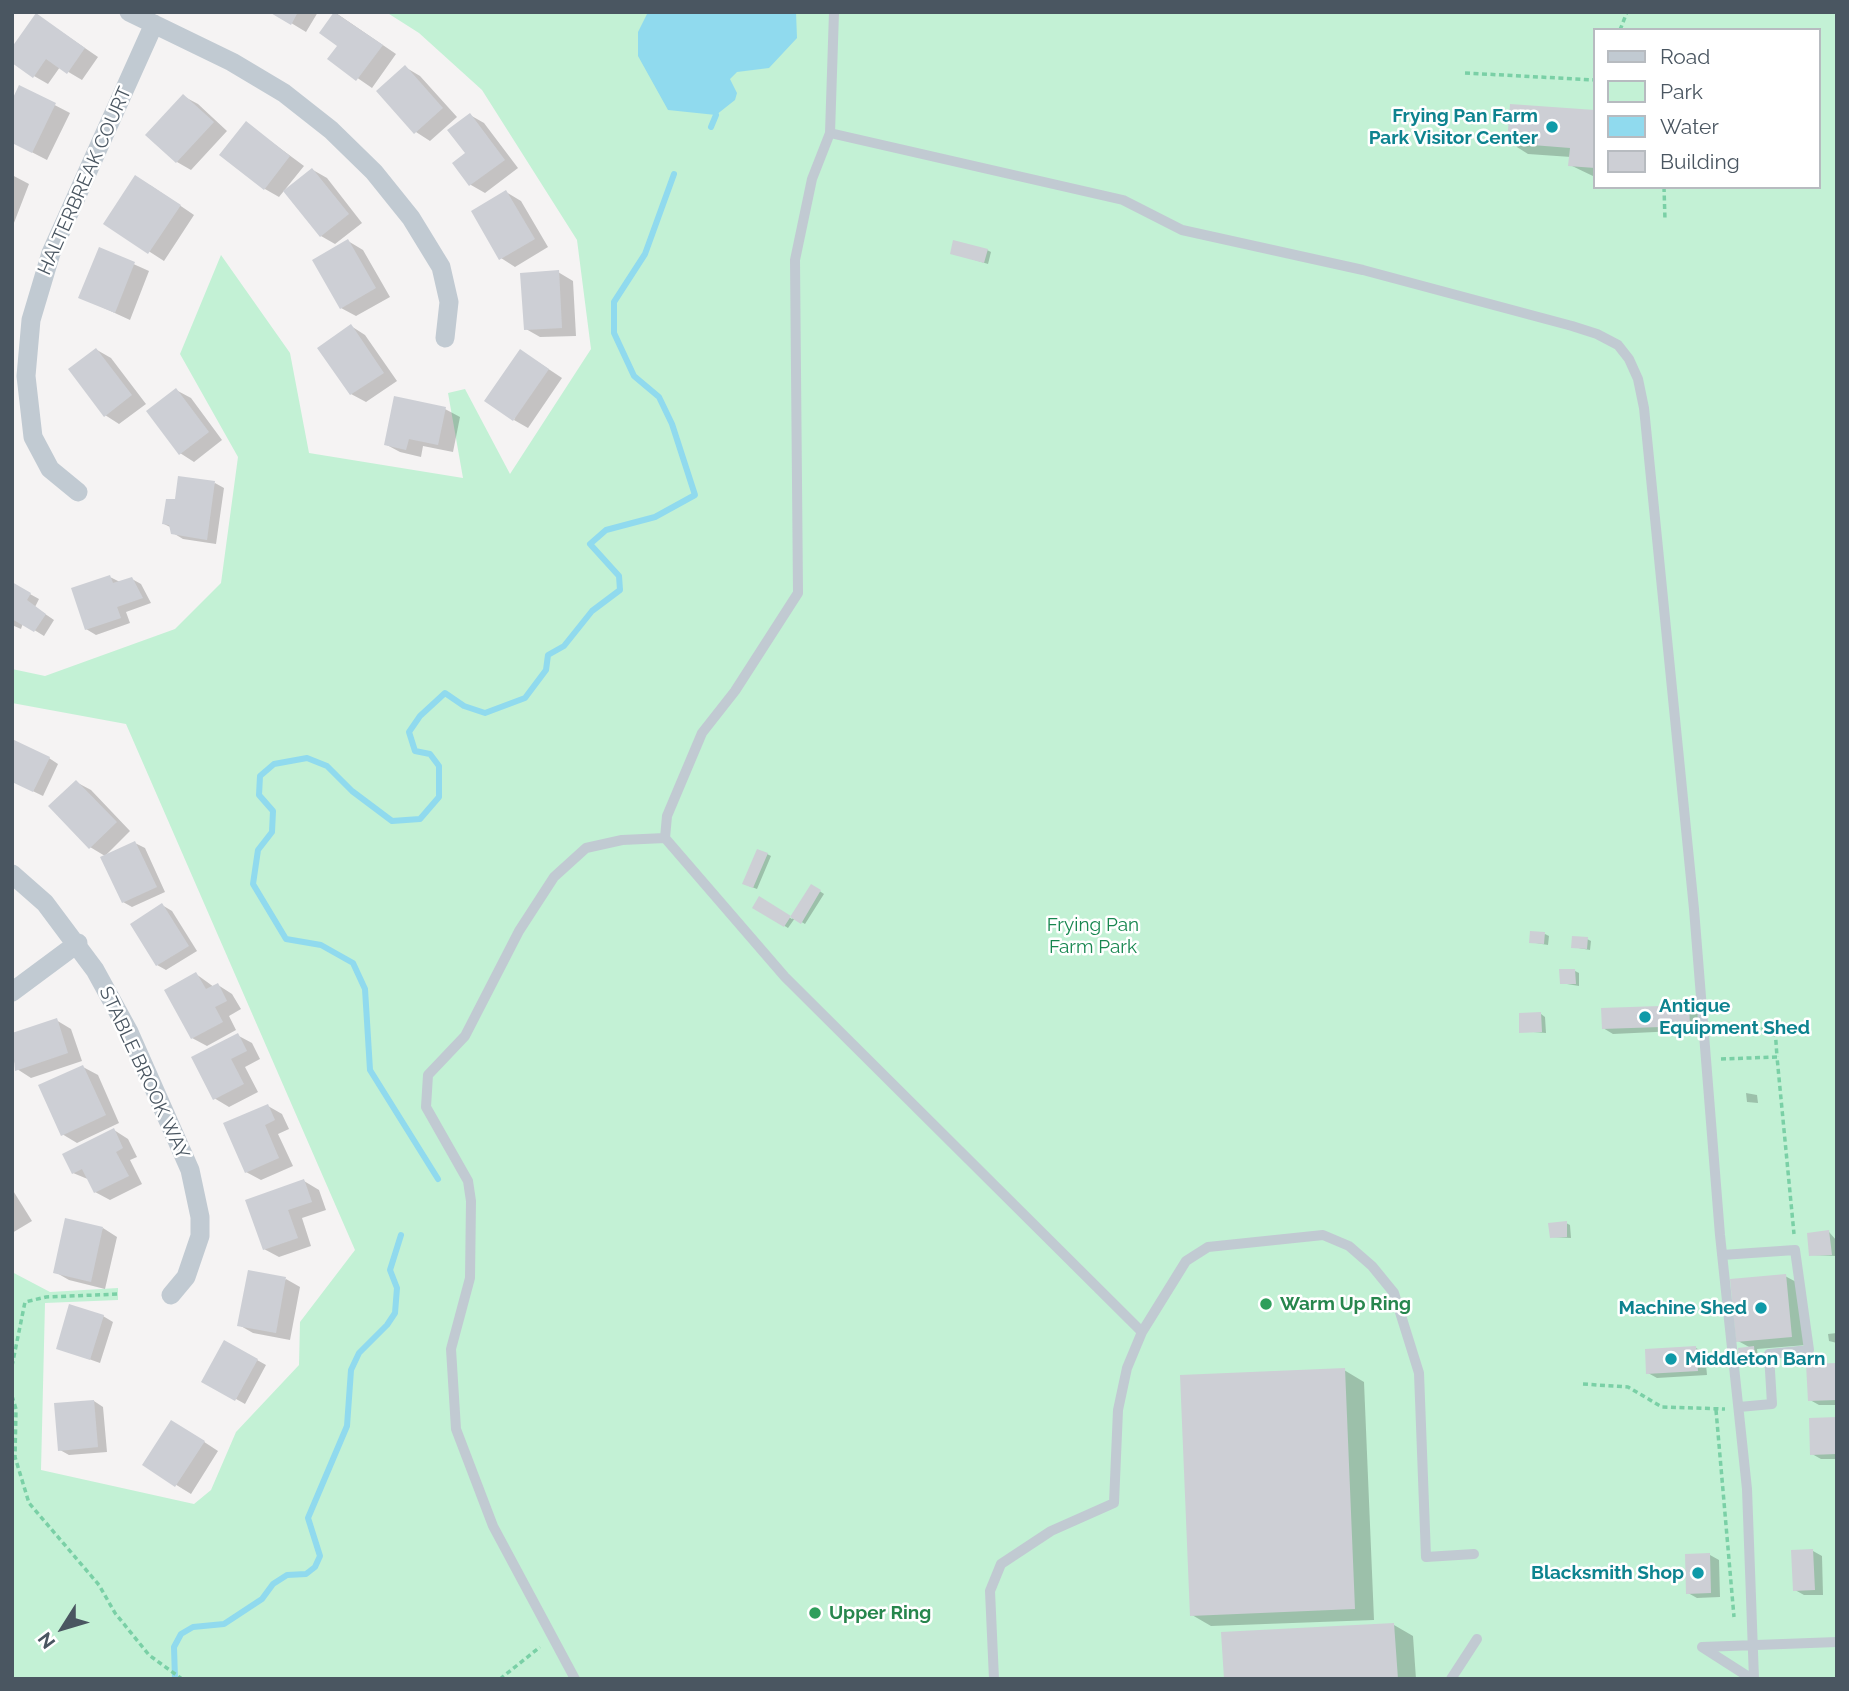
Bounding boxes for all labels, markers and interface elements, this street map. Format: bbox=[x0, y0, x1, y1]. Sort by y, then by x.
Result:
legend bbox=[1594, 28, 1821, 189]
text: Road bbox=[1660, 44, 1710, 69]
text: Park bbox=[1660, 79, 1703, 104]
street label: HALTERBREAK COURT bbox=[33, 84, 137, 278]
place label: Frying Pan Farm Park Visitor Center bbox=[1369, 105, 1538, 149]
text: Water bbox=[1660, 114, 1719, 139]
marker: Frying Pan Farm Park Visitor Center bbox=[1544, 119, 1560, 135]
text: Building bbox=[1660, 149, 1740, 174]
park label: Frying Pan Farm Park bbox=[1047, 914, 1139, 958]
street label: STABLE BROOK WAY bbox=[94, 983, 194, 1163]
place label: Antique Equipment Shed bbox=[1659, 995, 1810, 1039]
marker: Antique Equipment Shed bbox=[1637, 1009, 1653, 1025]
place label: Warm Up Ring bbox=[1280, 1293, 1411, 1315]
marker: Warm Up Ring bbox=[1258, 1296, 1274, 1312]
place label: Machine Shed bbox=[1619, 1297, 1747, 1319]
marker: Machine Shed bbox=[1753, 1300, 1769, 1316]
place label: Middleton Barn bbox=[1685, 1348, 1825, 1370]
marker: Middleton Barn bbox=[1663, 1351, 1679, 1367]
place label: Blacksmith Shop bbox=[1531, 1562, 1684, 1584]
marker: Blacksmith Shop bbox=[1690, 1565, 1706, 1581]
north arrow bbox=[28, 1593, 98, 1663]
place label: Upper Ring bbox=[829, 1602, 931, 1624]
marker: Upper Ring bbox=[807, 1605, 823, 1621]
text: N bbox=[33, 1628, 59, 1653]

